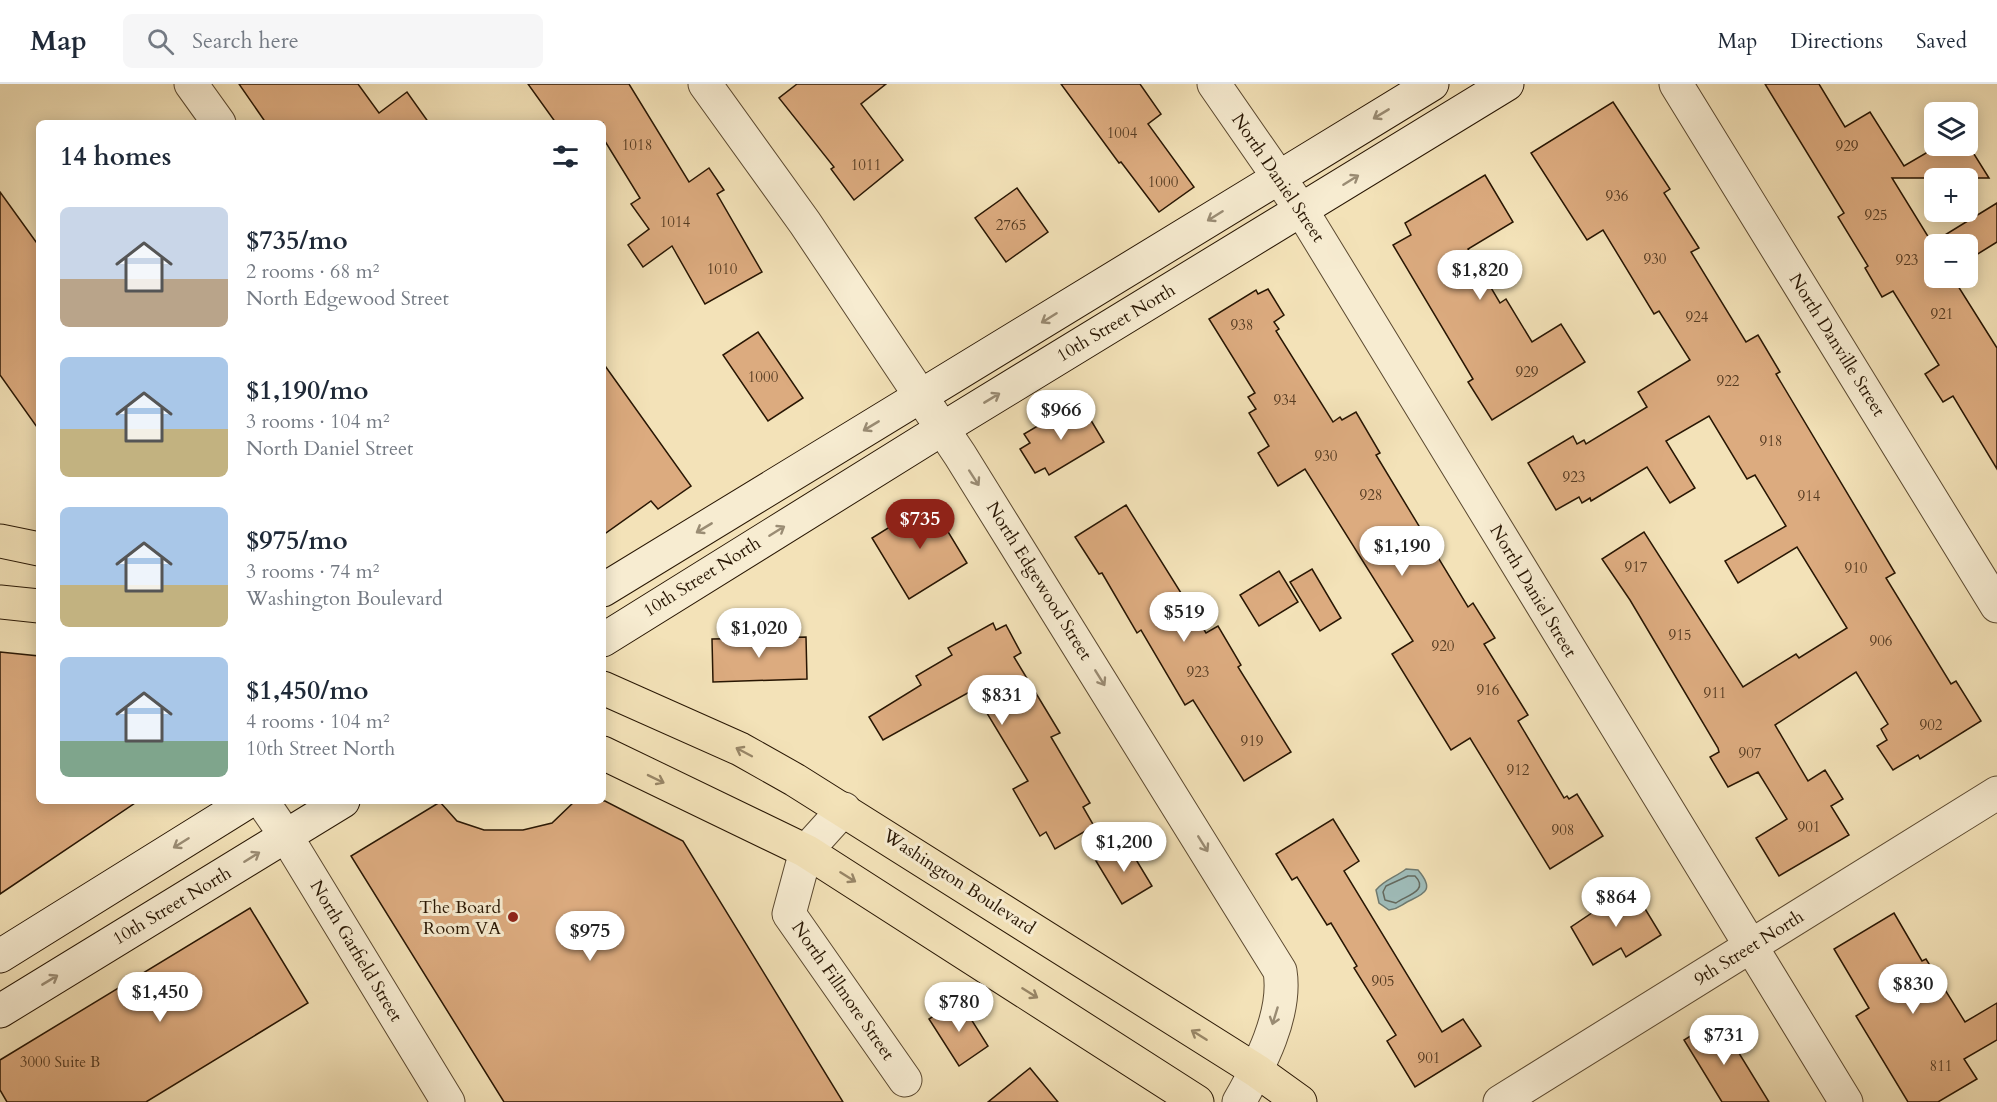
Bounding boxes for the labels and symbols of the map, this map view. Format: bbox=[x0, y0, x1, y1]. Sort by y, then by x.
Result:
street label: North Daniel Street bbox=[1226, 109, 1331, 248]
one-way arrow bbox=[1373, 109, 1390, 121]
house number: 1004 bbox=[1107, 123, 1138, 143]
house number: 1018 bbox=[622, 135, 652, 155]
house number: 929 bbox=[1835, 136, 1859, 156]
house number: 1011 bbox=[851, 155, 881, 175]
house number: 1000 bbox=[1148, 172, 1179, 192]
one-way arrow bbox=[1343, 174, 1360, 187]
house number: 936 bbox=[1605, 186, 1629, 206]
house number: 925 bbox=[1864, 205, 1888, 225]
one-way arrow bbox=[1207, 210, 1224, 222]
house number: 1014 bbox=[660, 212, 691, 232]
house number: 2765 bbox=[996, 215, 1026, 235]
house number: 930 bbox=[1643, 249, 1667, 269]
pin: $1,820 bbox=[1431, 250, 1529, 301]
house number: 923 bbox=[1895, 250, 1919, 270]
house number: 1010 bbox=[707, 259, 738, 279]
street label: North Danville Street bbox=[1783, 269, 1891, 422]
street label: 10th Street North bbox=[1052, 278, 1180, 368]
house number: 921 bbox=[1930, 304, 1954, 324]
house number: 924 bbox=[1685, 307, 1709, 327]
one-way arrow bbox=[1041, 312, 1058, 324]
house number: 938 bbox=[1230, 315, 1254, 335]
house number: 929 bbox=[1515, 362, 1539, 382]
house number: 1000 bbox=[748, 367, 779, 387]
house number: 922 bbox=[1716, 371, 1740, 391]
pin: $966 bbox=[1025, 390, 1097, 441]
house number: 934 bbox=[1273, 390, 1297, 410]
one-way arrow bbox=[983, 392, 1000, 404]
one-way arrow bbox=[863, 421, 880, 433]
house number: 918 bbox=[1759, 431, 1783, 451]
house number: 930 bbox=[1314, 446, 1338, 466]
house number: 923 bbox=[1562, 467, 1586, 487]
one-way arrow bbox=[968, 469, 981, 486]
house number: 928 bbox=[1359, 485, 1383, 505]
house number: 914 bbox=[1797, 486, 1821, 506]
street label: North Edgewood Street bbox=[980, 497, 1098, 665]
pin: $735 bbox=[884, 499, 956, 550]
street label: North Daniel Street bbox=[1483, 520, 1583, 662]
one-way arrow bbox=[696, 522, 713, 534]
one-way arrow bbox=[768, 524, 785, 536]
pin: $1,190 bbox=[1353, 526, 1451, 577]
street label: 10th Street North bbox=[638, 531, 766, 623]
house number: 917 bbox=[1624, 557, 1648, 577]
house number: 910 bbox=[1844, 558, 1868, 578]
pin: $519 bbox=[1148, 592, 1220, 643]
pin: $1,020 bbox=[710, 608, 808, 659]
house number: 915 bbox=[1668, 625, 1692, 645]
house number: 906 bbox=[1869, 631, 1893, 651]
house number: 920 bbox=[1431, 636, 1455, 656]
house number: 923 bbox=[1186, 662, 1210, 682]
one-way arrow bbox=[1094, 670, 1107, 687]
pin: $831 bbox=[966, 675, 1038, 726]
house number: 916 bbox=[1476, 680, 1500, 700]
house number: 911 bbox=[1703, 683, 1727, 703]
house number: 902 bbox=[1919, 715, 1943, 735]
house number: 919 bbox=[1240, 731, 1264, 751]
house number: 907 bbox=[1738, 743, 1762, 763]
one-way arrow bbox=[736, 746, 753, 758]
house number: 912 bbox=[1506, 760, 1530, 780]
one-way arrow bbox=[646, 773, 664, 785]
house number: 901 bbox=[1797, 817, 1821, 837]
house number: 908 bbox=[1551, 820, 1575, 840]
pin: $1,200 bbox=[1075, 822, 1173, 873]
street label: Washington Boulevard bbox=[877, 823, 1040, 941]
one-way arrow bbox=[1197, 835, 1209, 852]
one-way arrow bbox=[173, 838, 190, 850]
one-way arrow bbox=[243, 851, 260, 863]
street label: 10th Street North bbox=[108, 861, 236, 951]
one-way arrow bbox=[839, 871, 856, 884]
street label: North Garfield Street bbox=[304, 875, 408, 1027]
pin: $864 bbox=[1580, 877, 1652, 928]
place label: The Board Room VA bbox=[419, 895, 501, 941]
street label: 9th Street North bbox=[1689, 904, 1809, 992]
marker: The Board Room VA bbox=[506, 910, 520, 924]
pin: $975 bbox=[554, 911, 626, 962]
street label: North Fillmore Street bbox=[786, 917, 901, 1066]
pin: $830 bbox=[1877, 964, 1949, 1015]
house number: 905 bbox=[1371, 971, 1395, 991]
pin: $1,450 bbox=[111, 972, 209, 1023]
one-way arrow bbox=[41, 974, 58, 986]
pin: $780 bbox=[923, 982, 995, 1033]
one-way arrow bbox=[1021, 988, 1038, 1000]
one-way arrow bbox=[1269, 1007, 1280, 1026]
pin: $731 bbox=[1688, 1015, 1760, 1066]
one-way arrow bbox=[1190, 1028, 1207, 1041]
house number: 901 bbox=[1417, 1048, 1441, 1068]
house number: 3000 Suite B bbox=[20, 1052, 100, 1072]
house number: 811 bbox=[1929, 1056, 1953, 1076]

